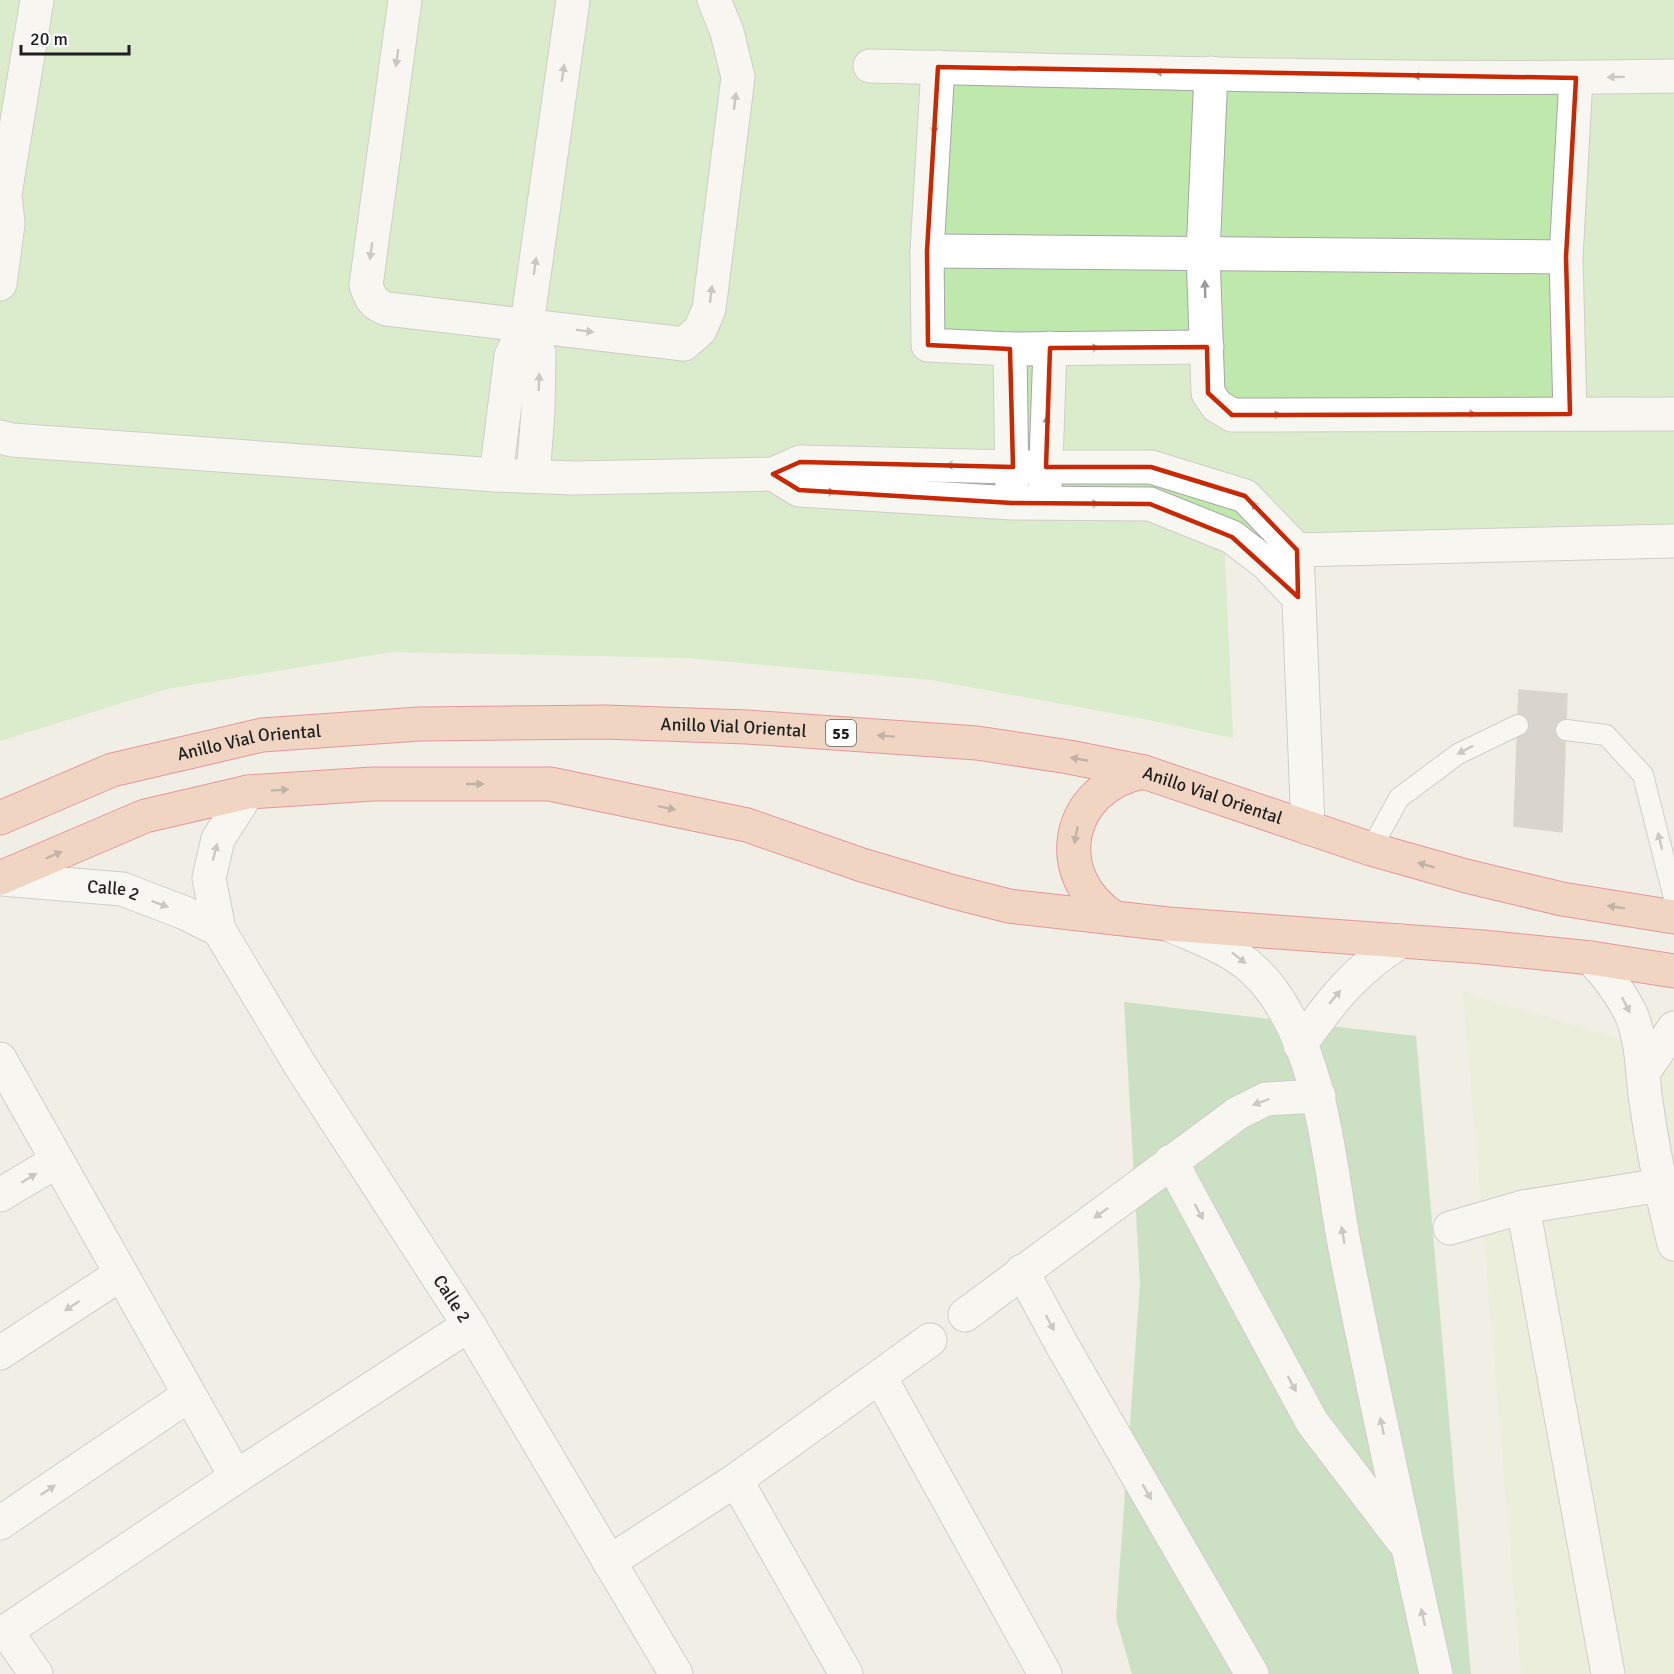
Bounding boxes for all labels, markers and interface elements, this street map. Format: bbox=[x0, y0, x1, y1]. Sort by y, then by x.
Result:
scale bar bbox=[21, 18, 129, 56]
text: 20 m bbox=[30, 28, 68, 50]
one-way arrow bbox=[393, 49, 402, 68]
one-way arrow bbox=[558, 63, 567, 82]
one-way arrow bbox=[1153, 68, 1172, 77]
one-way arrow bbox=[1411, 71, 1430, 81]
one-way arrow bbox=[1606, 72, 1625, 82]
one-way arrow bbox=[730, 91, 740, 110]
one-way arrow bbox=[930, 116, 939, 135]
one-way arrow bbox=[366, 242, 375, 261]
one-way arrow bbox=[531, 256, 540, 275]
one-way arrow bbox=[1200, 279, 1209, 298]
one-way arrow bbox=[706, 285, 716, 304]
one-way arrow bbox=[576, 327, 595, 336]
one-way arrow bbox=[1082, 343, 1101, 352]
one-way arrow bbox=[534, 373, 543, 392]
one-way arrow bbox=[1458, 409, 1477, 419]
one-way arrow bbox=[1263, 410, 1282, 420]
one-way arrow bbox=[1043, 414, 1052, 433]
one-way arrow bbox=[945, 461, 964, 470]
one-way arrow bbox=[817, 487, 836, 496]
one-way arrow bbox=[1082, 499, 1101, 509]
one-way arrow bbox=[1250, 501, 1264, 515]
street label: Anillo Vial Oriental bbox=[660, 713, 807, 742]
street label: Anillo Vial Oriental bbox=[175, 720, 322, 765]
road number: 55 bbox=[826, 720, 856, 746]
one-way arrow bbox=[876, 731, 895, 741]
one-way arrow bbox=[1456, 745, 1474, 755]
one-way arrow bbox=[1070, 754, 1089, 763]
street label: Anillo Vial Oriental bbox=[1140, 761, 1285, 829]
one-way arrow bbox=[465, 779, 484, 789]
one-way arrow bbox=[270, 785, 289, 795]
one-way arrow bbox=[658, 804, 677, 813]
one-way arrow bbox=[1071, 826, 1080, 845]
one-way arrow bbox=[1654, 832, 1664, 850]
one-way arrow bbox=[210, 843, 220, 861]
one-way arrow bbox=[45, 850, 63, 860]
one-way arrow bbox=[1417, 860, 1435, 869]
street label: Calle 2 bbox=[86, 875, 143, 906]
one-way arrow bbox=[152, 899, 170, 909]
one-way arrow bbox=[1607, 903, 1626, 912]
one-way arrow bbox=[1232, 952, 1247, 964]
one-way arrow bbox=[1328, 989, 1341, 1005]
one-way arrow bbox=[1621, 997, 1631, 1014]
one-way arrow bbox=[1252, 1098, 1270, 1108]
one-way arrow bbox=[21, 1173, 38, 1183]
one-way arrow bbox=[1194, 1204, 1204, 1221]
one-way arrow bbox=[1094, 1207, 1110, 1219]
one-way arrow bbox=[1338, 1226, 1347, 1245]
street label: Calle 2 bbox=[428, 1271, 476, 1327]
one-way arrow bbox=[64, 1300, 80, 1311]
one-way arrow bbox=[1045, 1315, 1055, 1332]
one-way arrow bbox=[1287, 1376, 1297, 1393]
one-way arrow bbox=[1377, 1417, 1387, 1436]
one-way arrow bbox=[40, 1484, 56, 1496]
one-way arrow bbox=[1142, 1484, 1152, 1501]
one-way arrow bbox=[1418, 1607, 1427, 1626]

